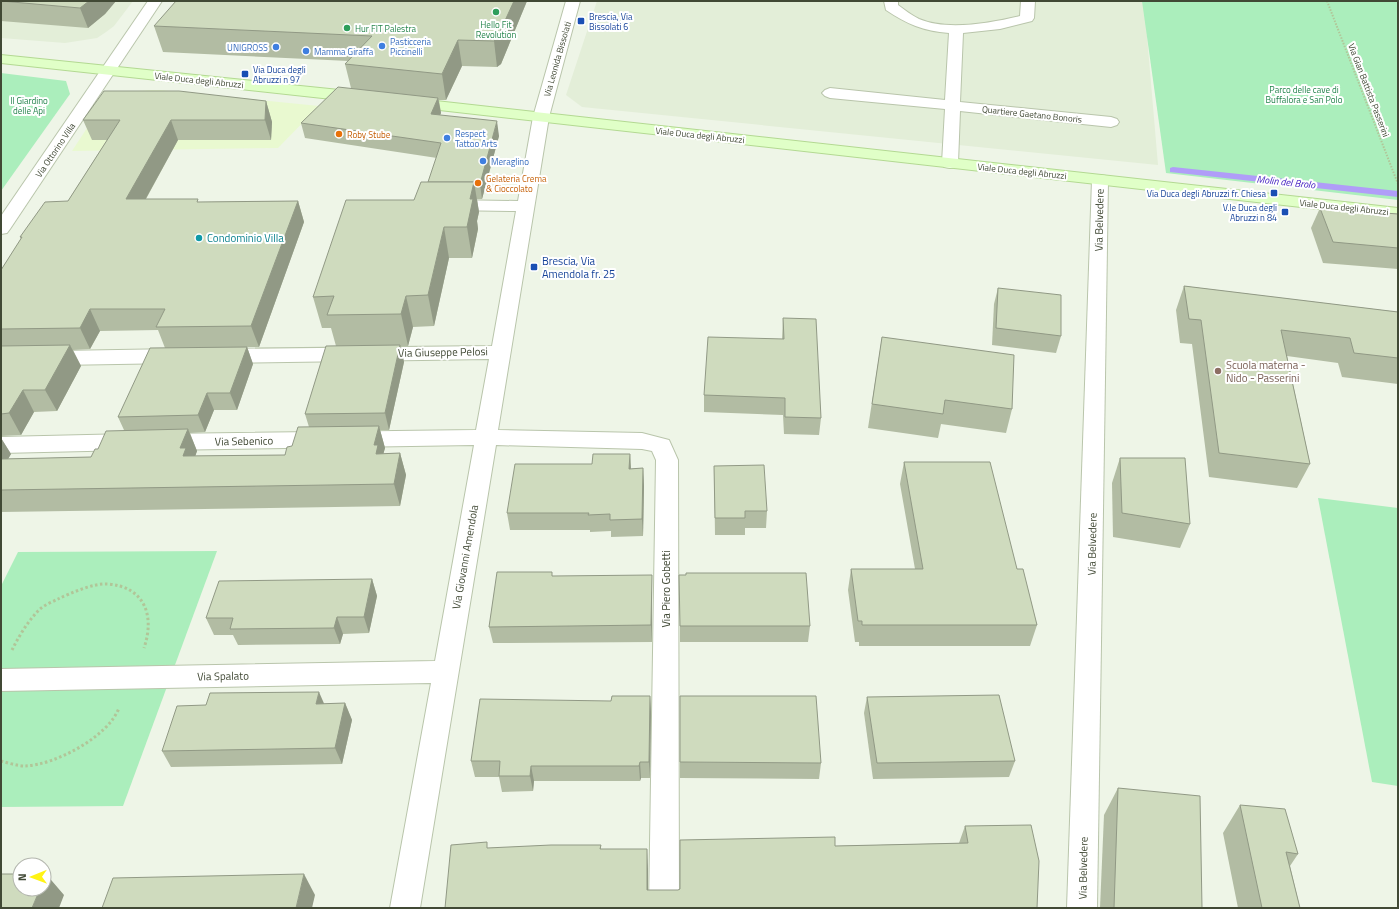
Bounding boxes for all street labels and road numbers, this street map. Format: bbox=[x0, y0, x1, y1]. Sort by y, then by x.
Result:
street label: Via Leonida Bissolati bbox=[540, 20, 574, 98]
street label: Via Gian Battista Passerini bbox=[1345, 41, 1393, 139]
street label: Viale Duca degli Abruzzi bbox=[154, 69, 244, 91]
street label: Quartiere Gaetano Bonoris bbox=[981, 102, 1083, 126]
street label: Via Ottorino Villa bbox=[32, 120, 78, 180]
street label: Viale Duca degli Abruzzi bbox=[655, 124, 745, 146]
street label: Viale Duca degli Abruzzi bbox=[977, 160, 1067, 182]
street label: Via Belvedere bbox=[1090, 188, 1108, 252]
street label: Viale Duca degli Abruzzi bbox=[1299, 196, 1389, 218]
street label: Via Giuseppe Pelosi bbox=[398, 343, 488, 361]
street label: Via Sebenico bbox=[215, 432, 274, 450]
street label: Via Giovanni Amendola bbox=[448, 503, 482, 611]
street label: Via Belvedere bbox=[1083, 512, 1101, 576]
street label: Via Piero Gobetti bbox=[658, 550, 674, 628]
street label: Via Spalato bbox=[197, 668, 249, 684]
street label: Via Belvedere bbox=[1074, 836, 1092, 900]

